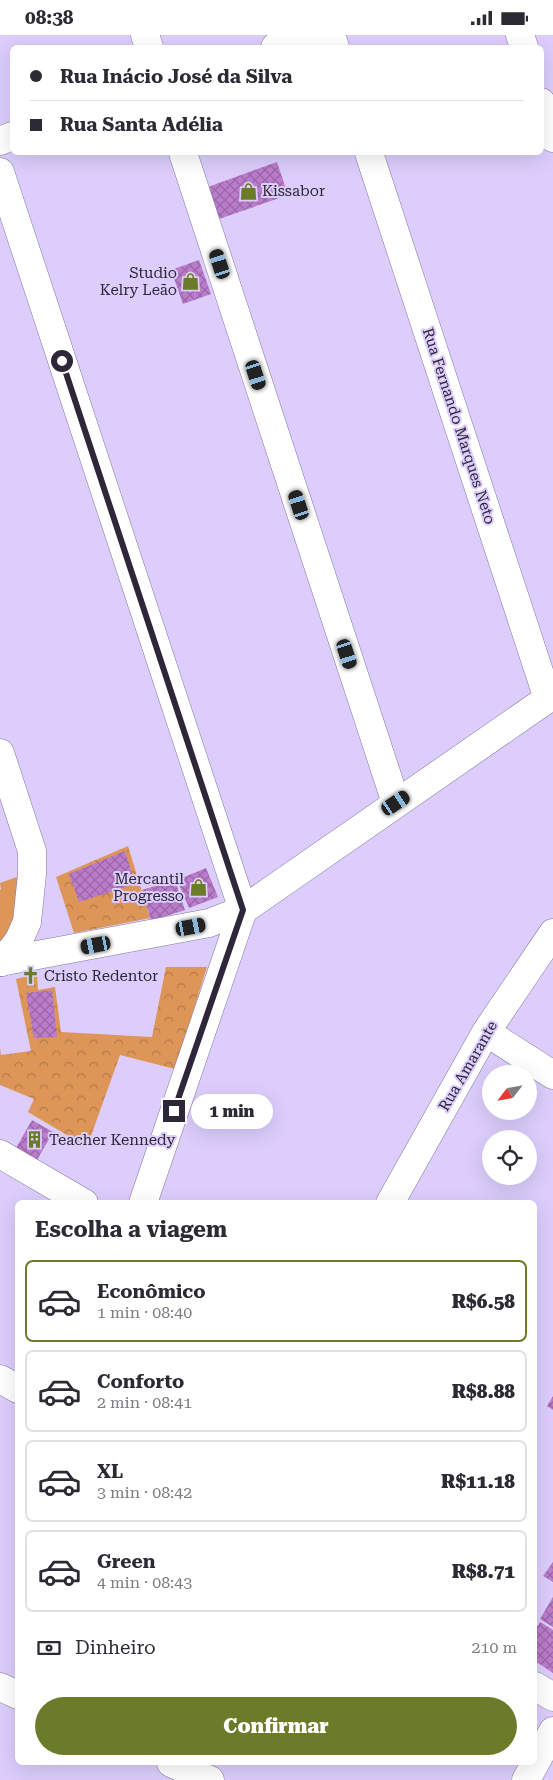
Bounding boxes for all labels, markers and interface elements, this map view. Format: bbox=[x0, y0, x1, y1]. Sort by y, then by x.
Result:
text: 08:38 bbox=[25, 6, 74, 29]
text: Rua Inácio José da Silva bbox=[60, 65, 292, 88]
text: Rua Santa Adélia bbox=[60, 113, 223, 136]
shop icon: Kissabor bbox=[238, 181, 258, 201]
place label: Kissabor bbox=[262, 182, 325, 200]
car bbox=[208, 247, 231, 281]
place label: Studio Kelry Leão bbox=[100, 264, 177, 299]
shop icon: Studio Kelry Leão bbox=[181, 272, 201, 292]
street label: Rua Fernando Marques Neto bbox=[419, 326, 499, 526]
route start bbox=[51, 350, 73, 372]
car bbox=[244, 358, 267, 392]
car bbox=[287, 488, 310, 522]
car bbox=[335, 637, 358, 671]
car bbox=[379, 788, 412, 818]
place label: Mercantil Progresso bbox=[113, 870, 184, 905]
shop icon: Mercantil Progresso bbox=[188, 878, 208, 898]
car bbox=[174, 917, 207, 937]
car bbox=[79, 935, 112, 955]
church icon: Cristo Redentor bbox=[20, 966, 40, 986]
place label: Cristo Redentor bbox=[44, 967, 158, 985]
street label: Rua Amarante bbox=[435, 1018, 501, 1114]
north arrow bbox=[482, 1065, 538, 1120]
map controls bbox=[482, 1065, 537, 1185]
callout: 1 min bbox=[192, 1093, 274, 1129]
route end bbox=[163, 1100, 185, 1122]
text: 1 min bbox=[210, 1102, 254, 1121]
building icon: Teacher Kennedy bbox=[25, 1130, 45, 1150]
button: locate bbox=[482, 1130, 537, 1185]
place label: Teacher Kennedy bbox=[49, 1131, 176, 1149]
text: Escolha a viagem bbox=[35, 1217, 227, 1242]
icon: car bbox=[37, 1279, 82, 1324]
text: Econômico bbox=[97, 1280, 205, 1303]
text: R$6.58 bbox=[452, 1290, 515, 1313]
text: 1 min · 08:40 bbox=[97, 1303, 192, 1322]
icon: car bbox=[37, 1369, 82, 1414]
text: Conforto bbox=[97, 1370, 184, 1393]
text: R$8.88 bbox=[452, 1380, 515, 1403]
text: 2 min · 08:41 bbox=[97, 1393, 192, 1412]
icon: car bbox=[37, 1459, 82, 1504]
text: XL bbox=[97, 1460, 123, 1483]
text: R$11.18 bbox=[441, 1470, 515, 1493]
text: 3 min · 08:42 bbox=[97, 1483, 192, 1502]
icon: car bbox=[37, 1549, 82, 1594]
text: Green bbox=[97, 1550, 155, 1573]
text: R$8.71 bbox=[452, 1560, 515, 1583]
text: 4 min · 08:43 bbox=[97, 1573, 192, 1592]
icon: cash bbox=[35, 1634, 63, 1662]
text: Dinheiro bbox=[75, 1636, 156, 1659]
text: 210 m bbox=[471, 1638, 517, 1657]
button: Confirmar bbox=[35, 1697, 517, 1755]

